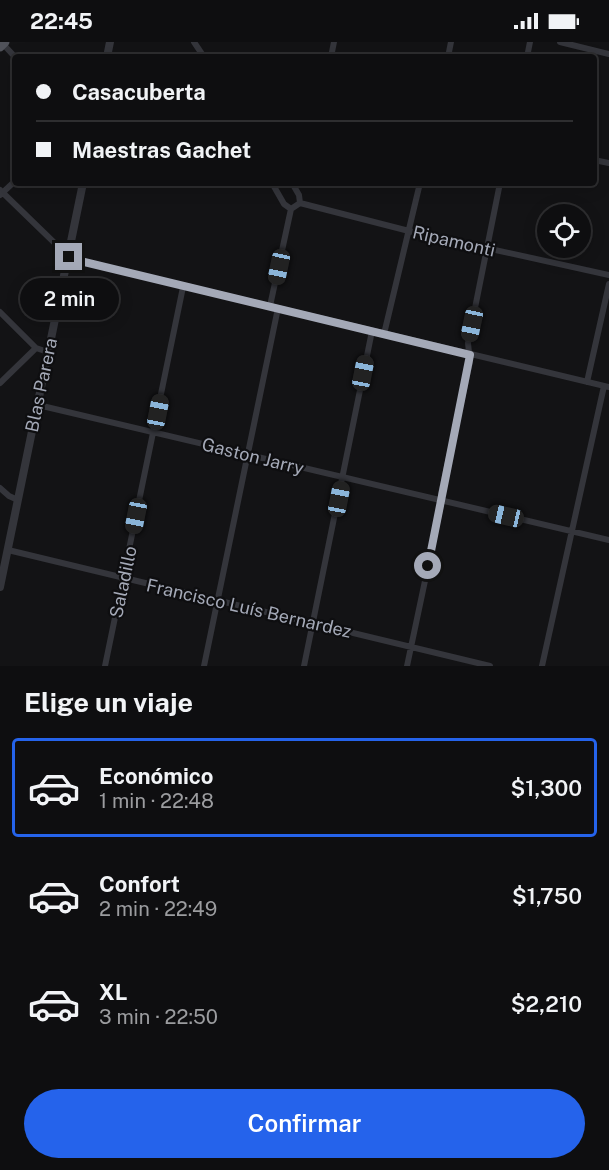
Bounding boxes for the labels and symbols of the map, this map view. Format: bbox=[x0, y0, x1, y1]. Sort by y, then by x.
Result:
street label: Ripamonti bbox=[411, 221, 497, 261]
route end bbox=[55, 243, 82, 270]
car bbox=[266, 248, 292, 286]
callout: 2 min bbox=[20, 278, 118, 320]
car bbox=[459, 305, 485, 343]
street label: Blas Parera bbox=[21, 336, 61, 434]
car bbox=[351, 354, 375, 392]
car bbox=[146, 393, 170, 431]
street label: Gaston Jarry bbox=[200, 433, 307, 479]
car bbox=[327, 480, 351, 518]
car bbox=[124, 497, 148, 535]
car bbox=[486, 503, 526, 529]
street label: Saladillo bbox=[105, 544, 141, 620]
route start bbox=[414, 552, 441, 579]
street label: Francisco Luís Bernardez bbox=[144, 574, 354, 642]

